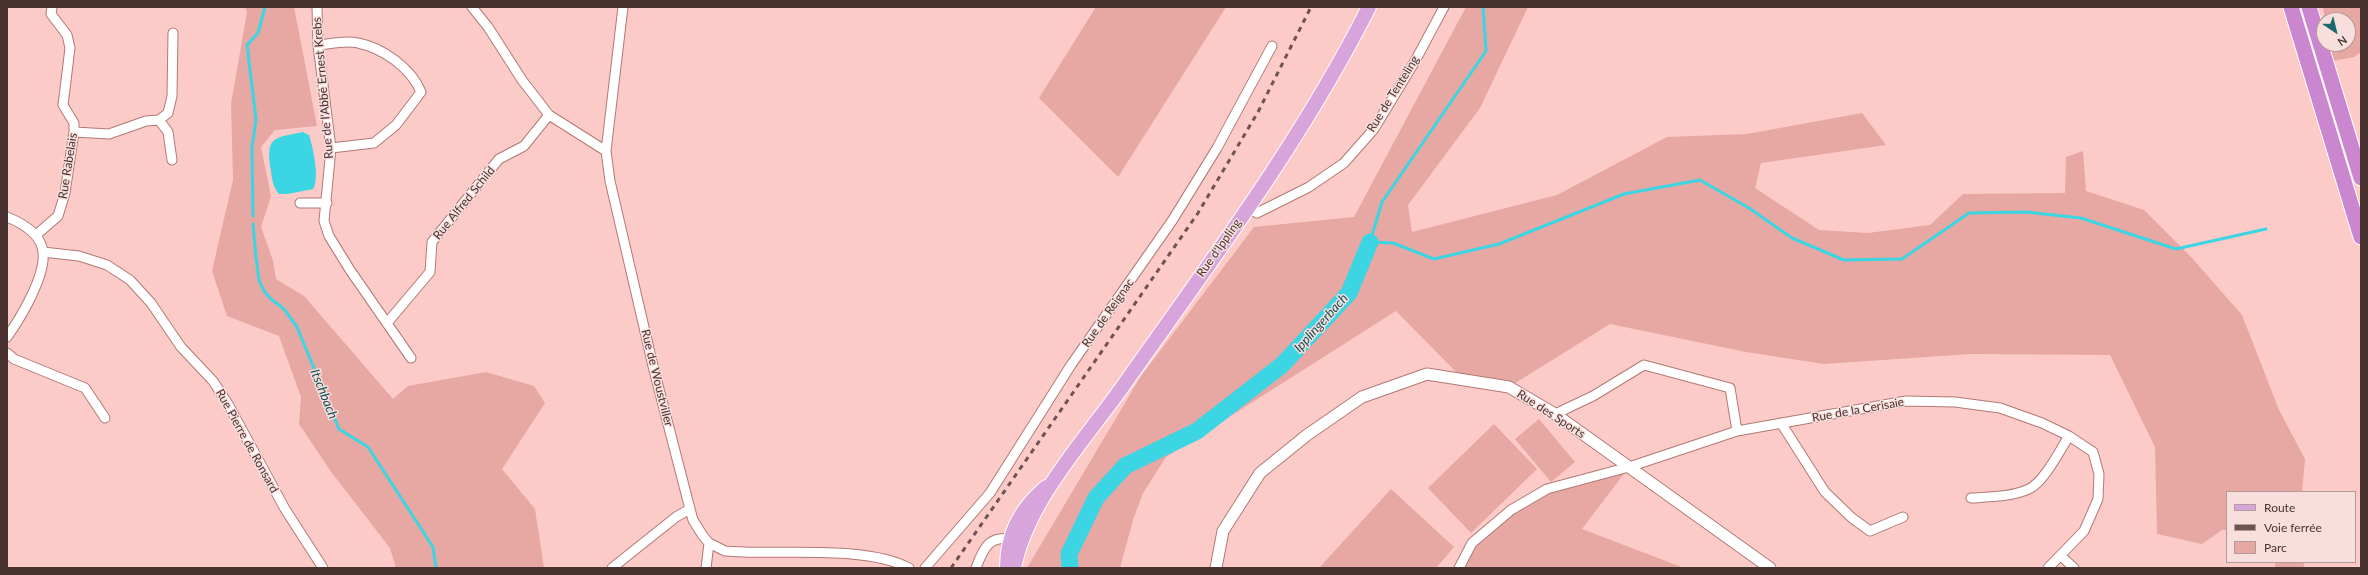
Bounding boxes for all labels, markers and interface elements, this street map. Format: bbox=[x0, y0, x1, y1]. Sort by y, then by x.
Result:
north arrow bbox=[2316, 12, 2356, 52]
street label: Rue de l'Abbé Ernest Krebs bbox=[310, 17, 336, 159]
text: N bbox=[2335, 34, 2350, 49]
street label: Rue de Tenteling bbox=[1364, 53, 1422, 135]
street label: Rue Rabelais bbox=[56, 132, 80, 200]
street label: Rue Alfred Schild bbox=[430, 163, 498, 243]
street label: Rue d'Ippling bbox=[1194, 216, 1244, 280]
street label: Rue de Reignac bbox=[1079, 276, 1137, 350]
water label: Ipplingerbach bbox=[1291, 291, 1351, 355]
street label: Rue de Woustviller bbox=[638, 328, 676, 428]
water label: Itschbach bbox=[307, 367, 341, 421]
street label: Rue Pierre de Ronsard bbox=[212, 387, 282, 495]
street label: Rue des Sports bbox=[1514, 387, 1588, 441]
street label: Rue de la Cerisaie bbox=[1811, 395, 1905, 425]
legend bbox=[2226, 491, 2356, 563]
text: Route bbox=[2264, 500, 2295, 515]
text: Voie ferrée bbox=[2264, 520, 2322, 535]
text: Parc bbox=[2264, 540, 2287, 555]

